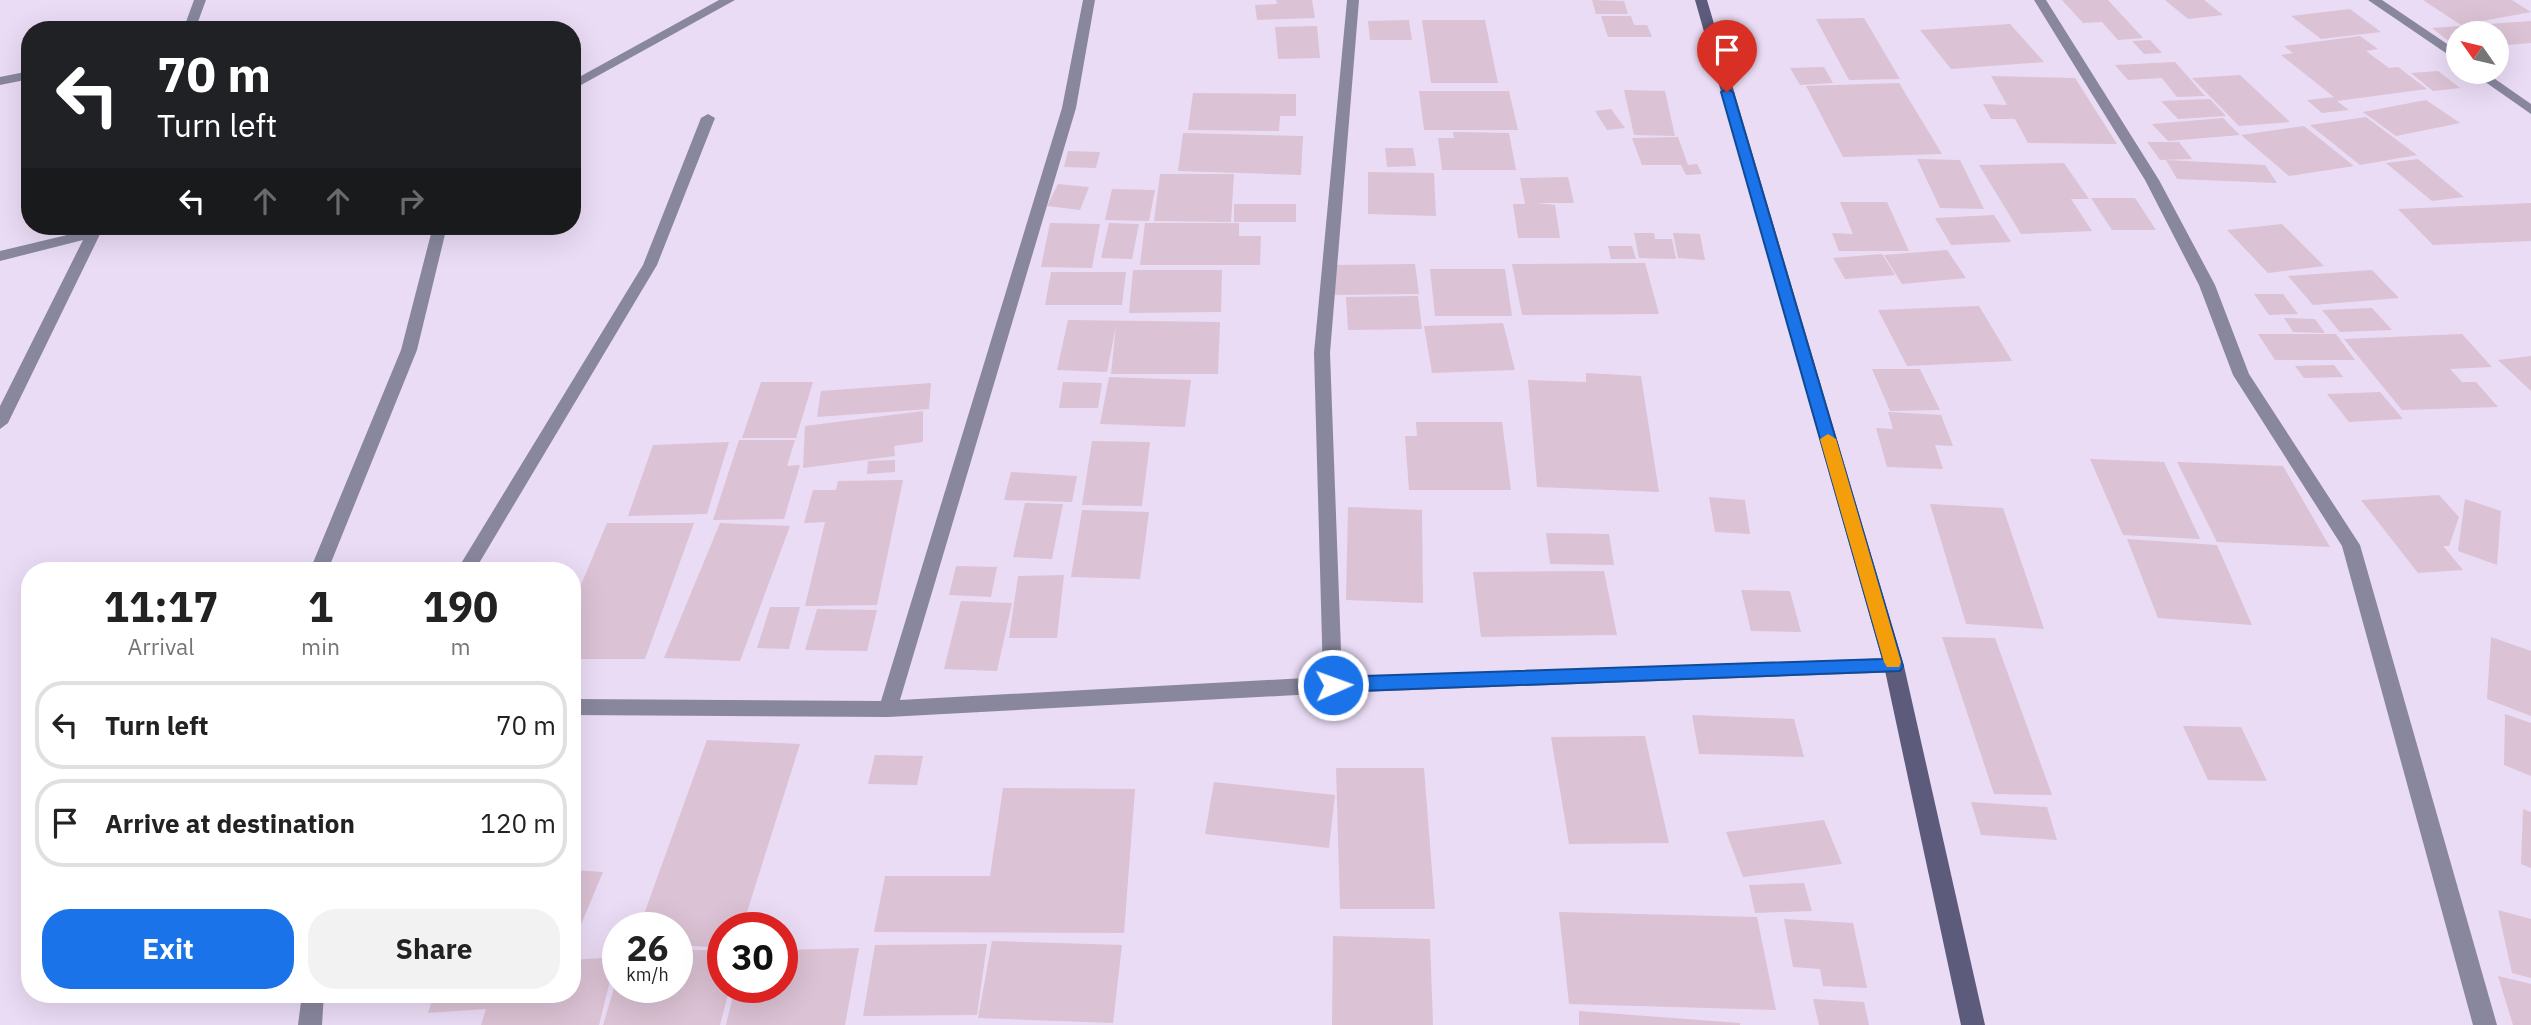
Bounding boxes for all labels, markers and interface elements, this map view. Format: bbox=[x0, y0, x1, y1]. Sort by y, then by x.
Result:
pin bbox=[1697, 20, 1757, 92]
north arrow bbox=[2446, 21, 2510, 84]
map controls bbox=[2446, 21, 2509, 84]
icon: arrive bbox=[1708, 31, 1746, 69]
text: 70 m bbox=[157, 42, 271, 105]
icon: left bbox=[42, 49, 133, 140]
text: Turn left bbox=[157, 104, 277, 146]
icon: left bbox=[173, 182, 211, 220]
icon: ahead bbox=[246, 182, 284, 220]
icon: ahead bbox=[319, 182, 357, 220]
icon: right bbox=[392, 182, 430, 220]
text: 11:17 bbox=[104, 579, 218, 634]
text: 1 bbox=[308, 579, 333, 634]
text: 190 bbox=[423, 579, 498, 634]
text: Arrival bbox=[128, 631, 195, 661]
text: min bbox=[301, 631, 340, 661]
text: m bbox=[450, 631, 471, 661]
position arrow bbox=[1296, 648, 1370, 722]
icon: left bbox=[46, 706, 84, 744]
text: Turn left bbox=[105, 708, 208, 742]
text: 70 m bbox=[496, 708, 556, 742]
icon: arrive bbox=[46, 804, 84, 842]
text: Arrive at destination bbox=[105, 806, 355, 840]
text: 120 m bbox=[480, 806, 556, 840]
button: Exit bbox=[42, 909, 294, 989]
button: Share bbox=[308, 909, 560, 989]
speed limit sign: 30 bbox=[707, 912, 798, 1003]
text: 26 bbox=[626, 925, 669, 971]
text: km/h bbox=[626, 963, 669, 986]

